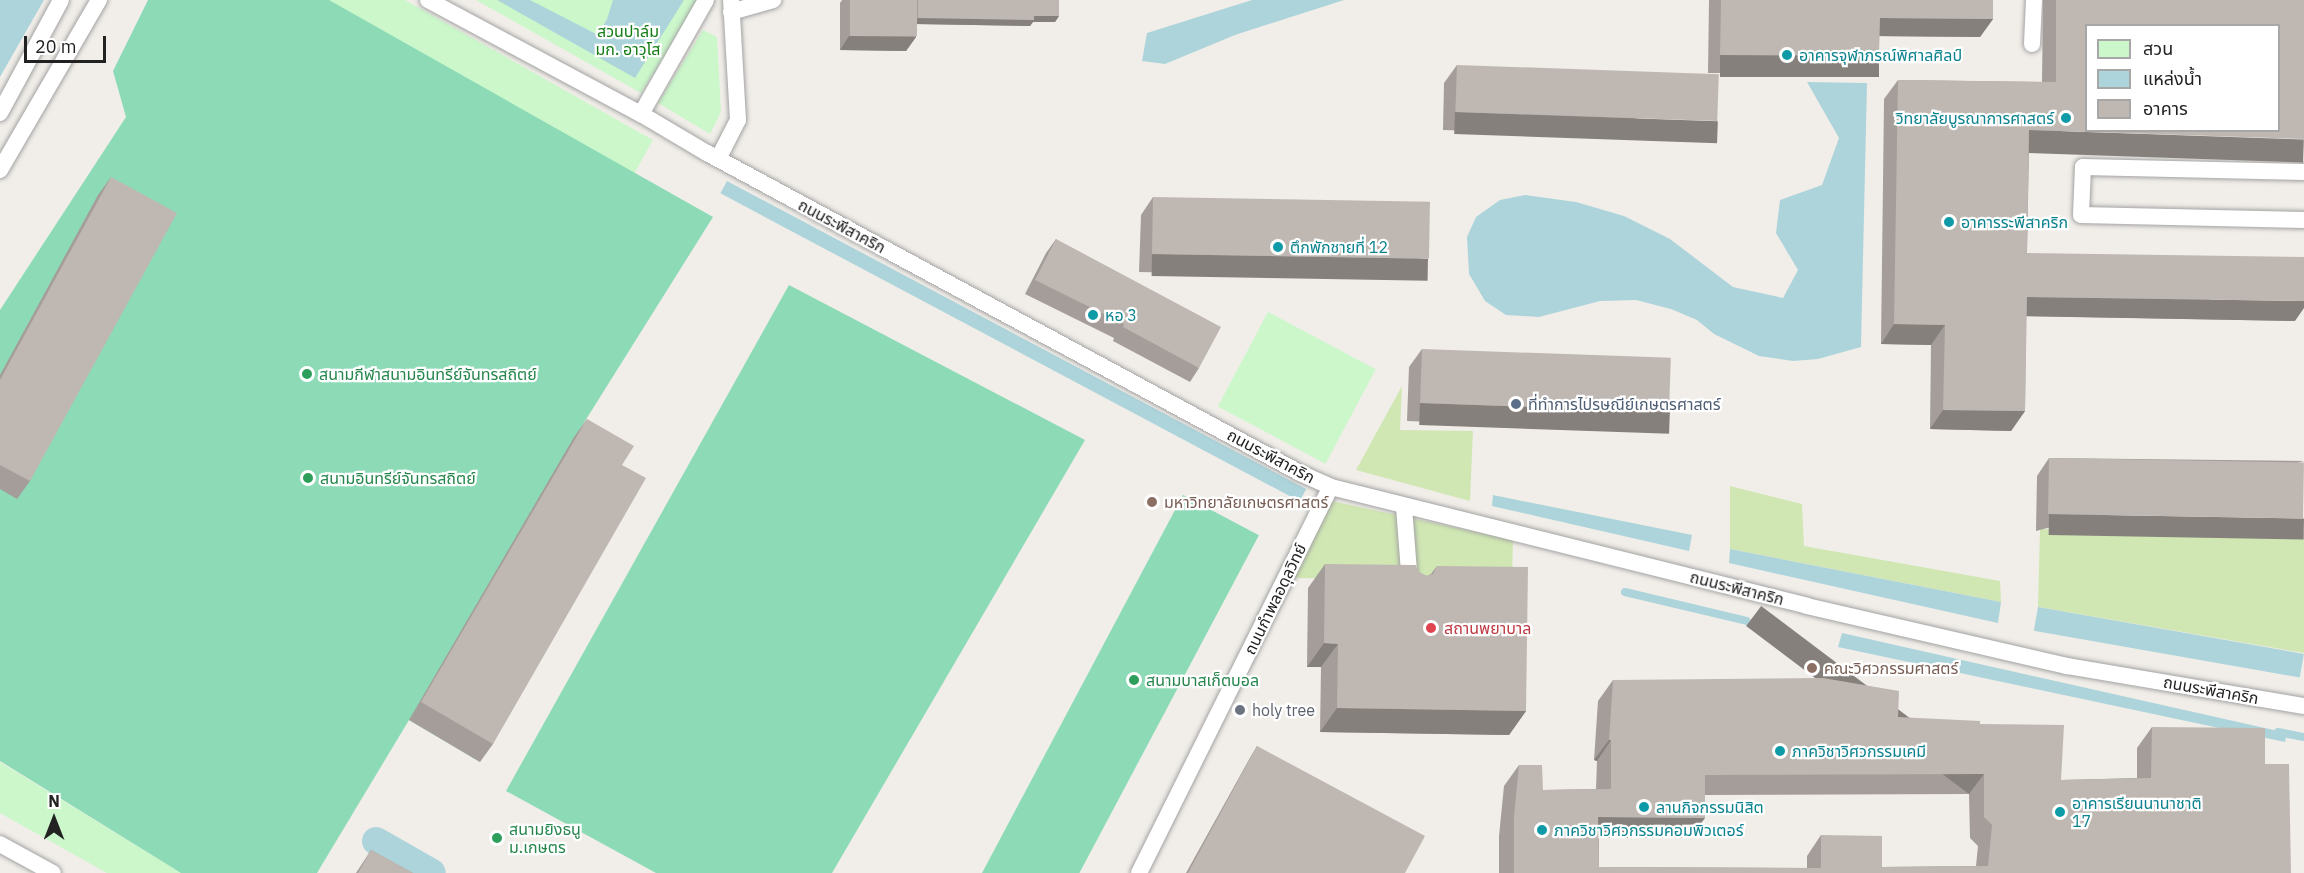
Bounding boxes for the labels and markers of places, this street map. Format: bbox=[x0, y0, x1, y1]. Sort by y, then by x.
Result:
place label: อาคารจุฬาภรณ์พิศาลศิลป์ bbox=[1799, 45, 1962, 65]
marker: อาคารจุฬาภรณ์พิศาลศิลป์ bbox=[1780, 48, 1794, 62]
place label: วิทยาลัยบูรณาการศาสตร์ bbox=[1896, 108, 2054, 128]
marker: วิทยาลัยบูรณาการศาสตร์ bbox=[2059, 111, 2073, 125]
place label: อาคารระพีสาคริก bbox=[1961, 212, 2068, 232]
marker: อาคารระพีสาคริก bbox=[1942, 215, 1956, 229]
place label: ตึกพักชายที่ 12 bbox=[1290, 237, 1388, 257]
marker: ตึกพักชายที่ 12 bbox=[1271, 240, 1285, 254]
place label: หอ 3 bbox=[1105, 305, 1137, 325]
marker: หอ 3 bbox=[1086, 308, 1100, 322]
place label: สนามกีฬาสนามอินทรีย์จันทรสถิตย์ bbox=[319, 364, 537, 384]
marker: สนามกีฬาสนามอินทรีย์จันทรสถิตย์ bbox=[300, 367, 314, 381]
place label: ที่ทำการไปรษณีย์เกษตรศาสตร์ bbox=[1528, 394, 1721, 414]
marker: ที่ทำการไปรษณีย์เกษตรศาสตร์ bbox=[1509, 397, 1523, 411]
place label: สนามอินทรีย์จันทรสถิตย์ bbox=[320, 468, 476, 488]
marker: สนามอินทรีย์จันทรสถิตย์ bbox=[301, 471, 315, 485]
place label: มหาวิทยาลัยเกษตรศาสตร์ bbox=[1164, 492, 1328, 512]
marker: มหาวิทยาลัยเกษตรศาสตร์ bbox=[1145, 495, 1159, 509]
place label: สถานพยาบาล bbox=[1444, 618, 1532, 638]
marker: สถานพยาบาล bbox=[1422, 619, 1440, 637]
place label: คณะวิศวกรรมศาสตร์ bbox=[1824, 658, 1958, 678]
marker: คณะวิศวกรรมศาสตร์ bbox=[1805, 661, 1819, 675]
place label: สนามบาสเก็ตบอล bbox=[1146, 670, 1259, 690]
marker: สนามบาสเก็ตบอล bbox=[1127, 673, 1141, 687]
place label: holy tree bbox=[1252, 700, 1315, 720]
marker: holy tree bbox=[1233, 703, 1247, 717]
place label: ภาควิชาวิศวกรรมเคมี bbox=[1792, 741, 1926, 761]
marker: ภาควิชาวิศวกรรมเคมี bbox=[1773, 744, 1787, 758]
place label: อาคารเรียนนานาชาติ 17 bbox=[2072, 793, 2202, 831]
place label: ลานกิจกรรมนิสิต bbox=[1656, 797, 1764, 817]
marker: ลานกิจกรรมนิสิต bbox=[1637, 800, 1651, 814]
marker: อาคารเรียนนานาชาติ 17 bbox=[2053, 805, 2067, 819]
place label: สนามยิงธนู ม.เกษตร bbox=[509, 819, 581, 857]
place label: ภาควิชาวิศวกรรมคอมพิวเตอร์ bbox=[1554, 820, 1744, 840]
marker: ภาควิชาวิศวกรรมคอมพิวเตอร์ bbox=[1535, 823, 1549, 837]
marker: สนามยิงธนู ม.เกษตร bbox=[490, 831, 504, 845]

